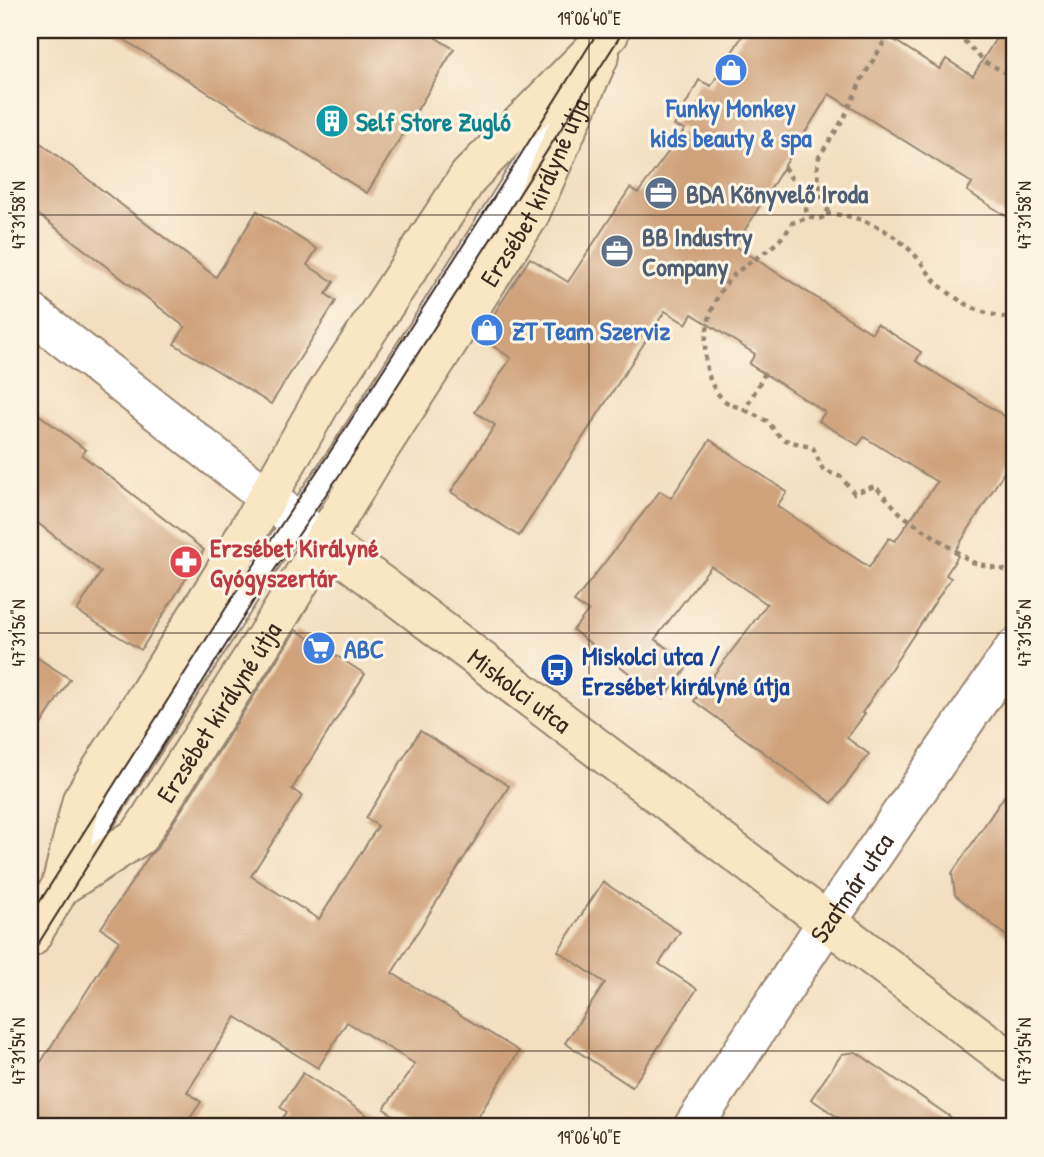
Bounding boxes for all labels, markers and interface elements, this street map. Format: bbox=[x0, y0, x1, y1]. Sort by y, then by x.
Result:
text: 19°06'40"E bbox=[557, 6, 621, 31]
shop icon: Funky Monkey kids beauty & spa bbox=[712, 51, 750, 89]
place label: Funky Monkey kids beauty & spa bbox=[650, 90, 813, 156]
street label: Erzsébet királyné útja bbox=[471, 92, 596, 293]
building icon: Self Store Zugló bbox=[313, 102, 351, 140]
place label: Self Store Zugló bbox=[356, 104, 511, 140]
office icon: BDA Könyvelő Iroda bbox=[642, 174, 680, 212]
place label: BDA Könyvelő Iroda bbox=[686, 176, 869, 212]
text: 47°31'58"N bbox=[6, 181, 31, 249]
text: 47°31'58"N bbox=[1012, 181, 1037, 249]
place label: BB Industry Company bbox=[642, 219, 753, 285]
office icon: BB Industry Company bbox=[598, 232, 636, 270]
shop icon: ZT Team Szerviz bbox=[468, 311, 506, 349]
place label: ZT Team Szerviz bbox=[512, 313, 670, 348]
place label: Erzsébet Királyné Gyógyszertár bbox=[210, 530, 379, 596]
pharmacy icon: Erzsébet Királyné Gyógyszertár bbox=[167, 543, 205, 581]
text: 47°31'56"N bbox=[6, 599, 31, 667]
text: 47°31'56"N bbox=[1012, 599, 1037, 667]
street label: Erzsébet királyné útja bbox=[148, 615, 289, 809]
supermarket icon: ABC bbox=[300, 629, 338, 667]
place label: ABC bbox=[344, 631, 384, 666]
place label: Miskolci utca / Erzsébet királyné útja bbox=[582, 638, 790, 704]
street label: Miskolci utca bbox=[461, 639, 579, 740]
bus stop icon: Miskolci utca / Erzsébet királyné útja bbox=[538, 651, 576, 689]
street label: Szatmár utca bbox=[801, 826, 901, 949]
text: 47°31'54"N bbox=[6, 1018, 31, 1084]
text: 47°31'54"N bbox=[1012, 1018, 1037, 1084]
text: 19°06'40"E bbox=[557, 1125, 621, 1150]

